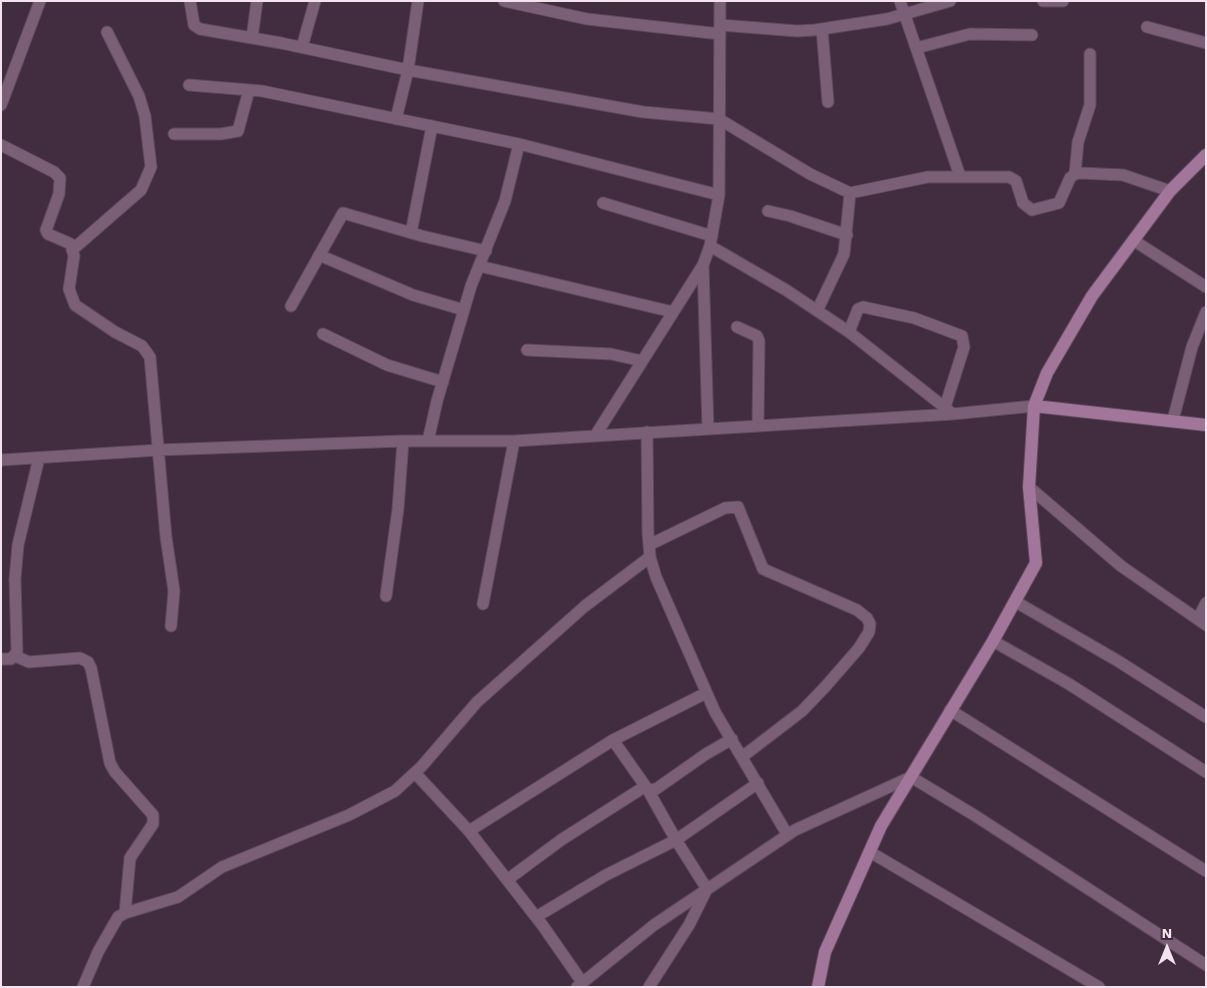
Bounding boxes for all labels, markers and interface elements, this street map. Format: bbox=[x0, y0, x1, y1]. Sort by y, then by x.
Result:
north arrow bbox=[1142, 923, 1192, 973]
text: N bbox=[1162, 925, 1172, 941]

